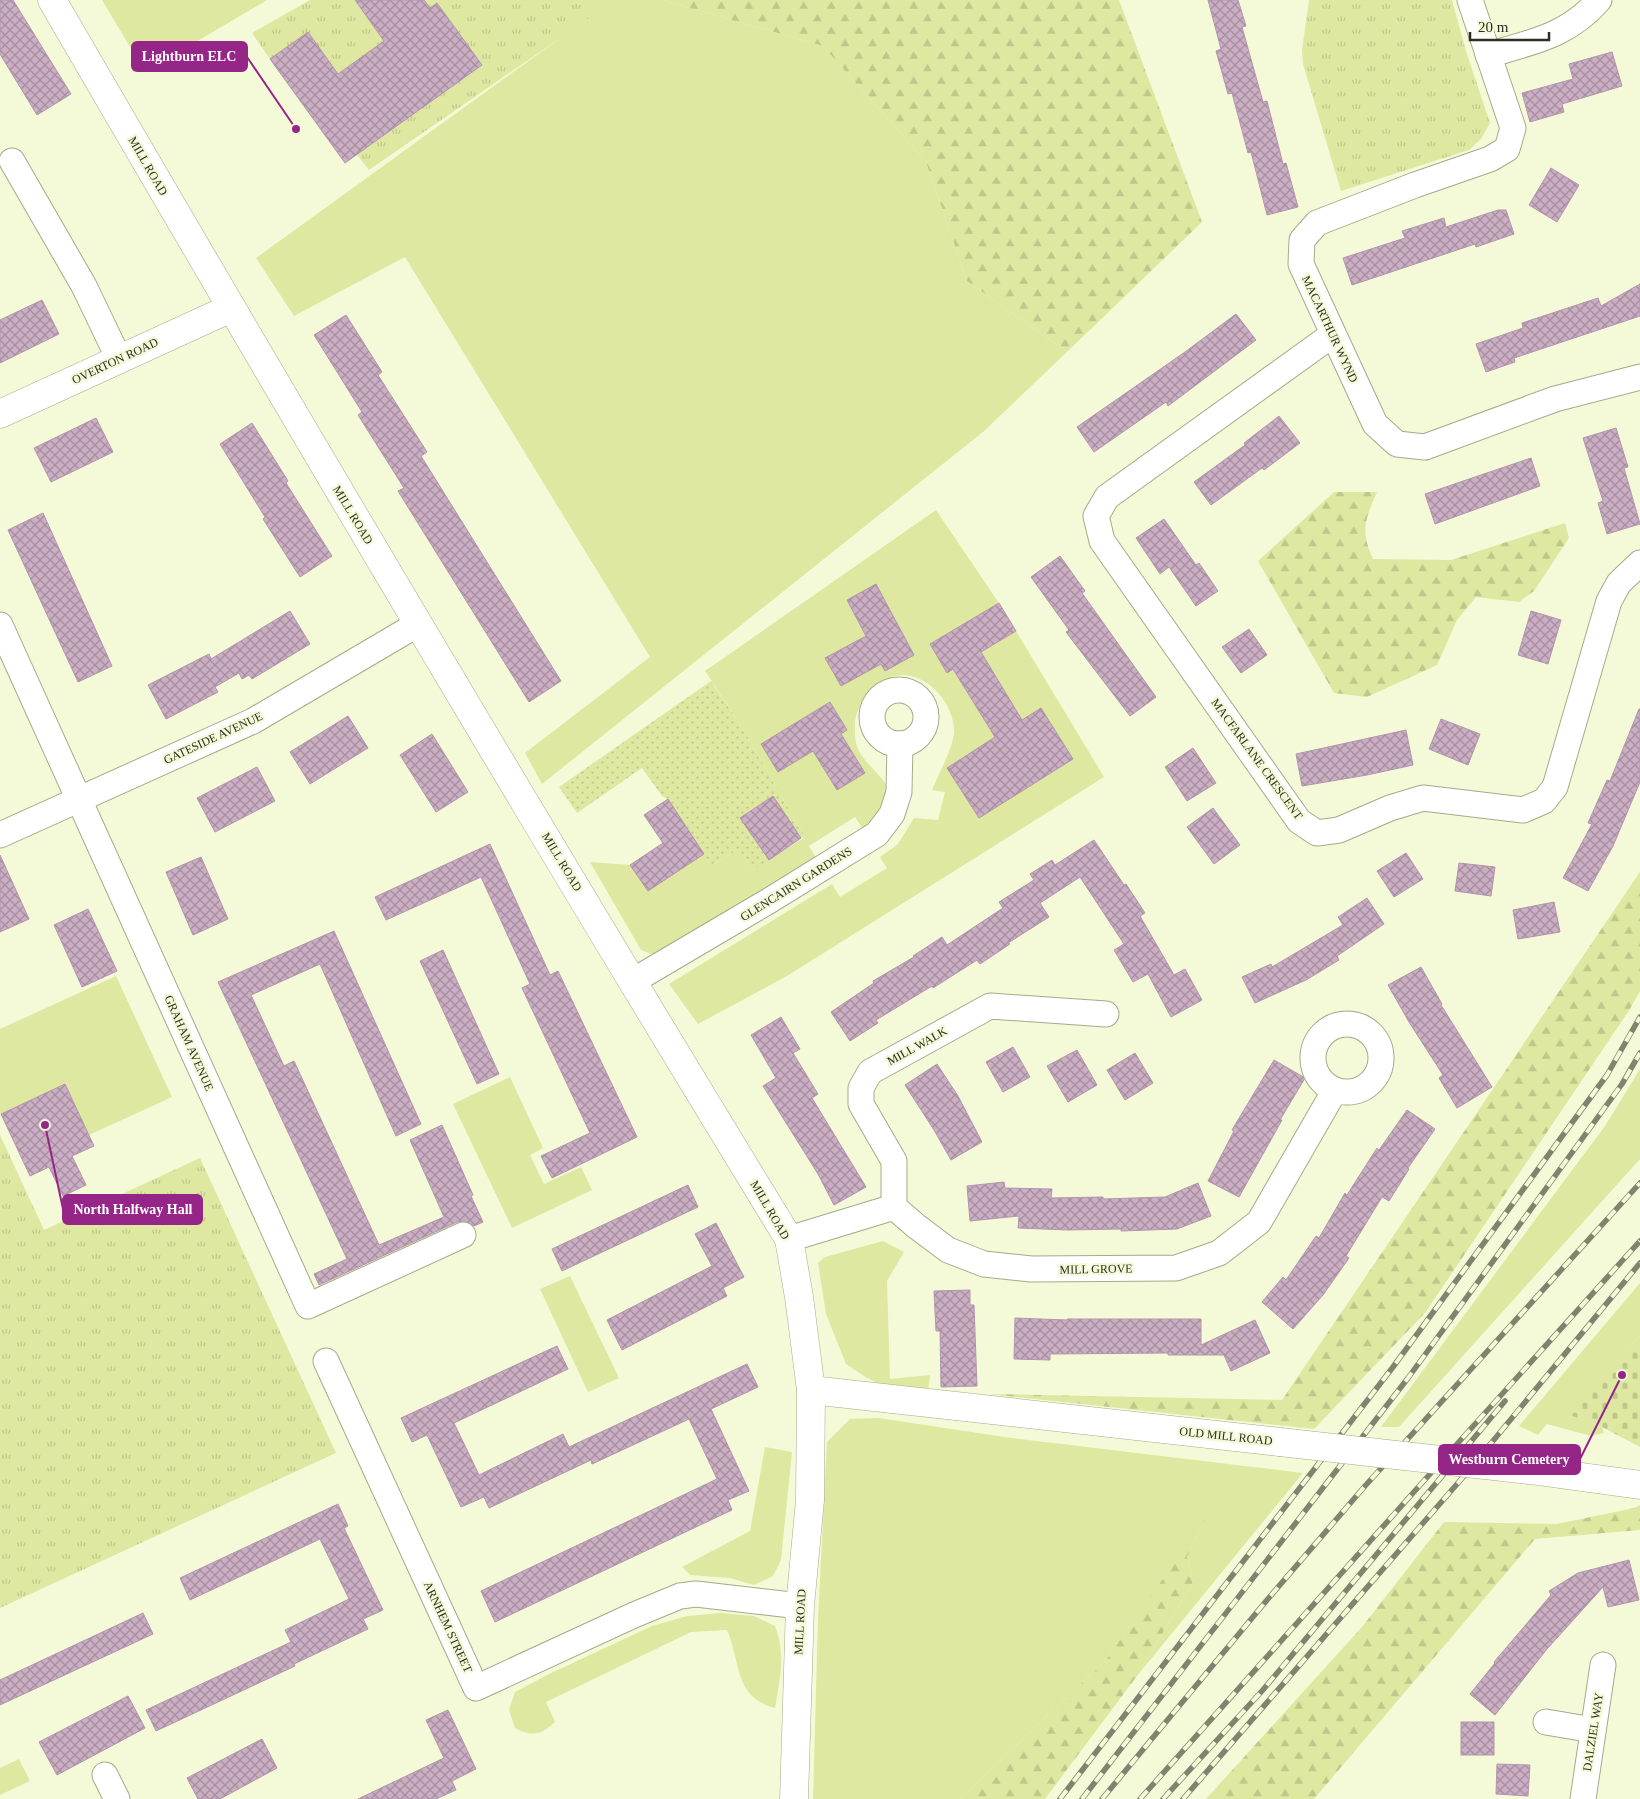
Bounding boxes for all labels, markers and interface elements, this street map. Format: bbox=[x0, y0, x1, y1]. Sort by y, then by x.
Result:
scale bar bbox=[1470, 10, 1549, 42]
text: 20 m bbox=[1478, 19, 1509, 35]
callout: Lightburn ELC bbox=[132, 42, 247, 71]
text: Lightburn ELC bbox=[142, 49, 236, 64]
street label: MILL ROAD bbox=[125, 134, 171, 198]
street label: MACARTHUR WYND bbox=[1299, 273, 1361, 385]
street label: OVERTON ROAD bbox=[70, 335, 161, 387]
street label: MILL ROAD bbox=[330, 483, 376, 547]
street label: MACFARLANE CRESCENT bbox=[1208, 696, 1306, 823]
street label: GATESIDE AVENUE bbox=[161, 709, 265, 767]
street label: MILL ROAD bbox=[539, 830, 585, 894]
street label: GLENCAIRN GARDENS bbox=[738, 844, 854, 924]
street label: GRAHAM AVENUE bbox=[162, 993, 216, 1093]
street label: MILL WALK bbox=[885, 1024, 950, 1068]
street label: MILL ROAD bbox=[747, 1178, 793, 1242]
callout: North Halfway Hall bbox=[63, 1195, 202, 1224]
text: North Halfway Hall bbox=[74, 1202, 193, 1217]
street label: MILL GROVE bbox=[1059, 1261, 1133, 1277]
street label: OLD MILL ROAD bbox=[1179, 1424, 1274, 1448]
callout: Westburn Cemetery bbox=[1439, 1445, 1580, 1474]
text: Westburn Cemetery bbox=[1449, 1452, 1569, 1467]
street label: ARNHEM STREET bbox=[421, 1579, 476, 1675]
street label: MILL ROAD bbox=[791, 1588, 809, 1655]
street label: DALZIEL WAY bbox=[1580, 1691, 1606, 1772]

